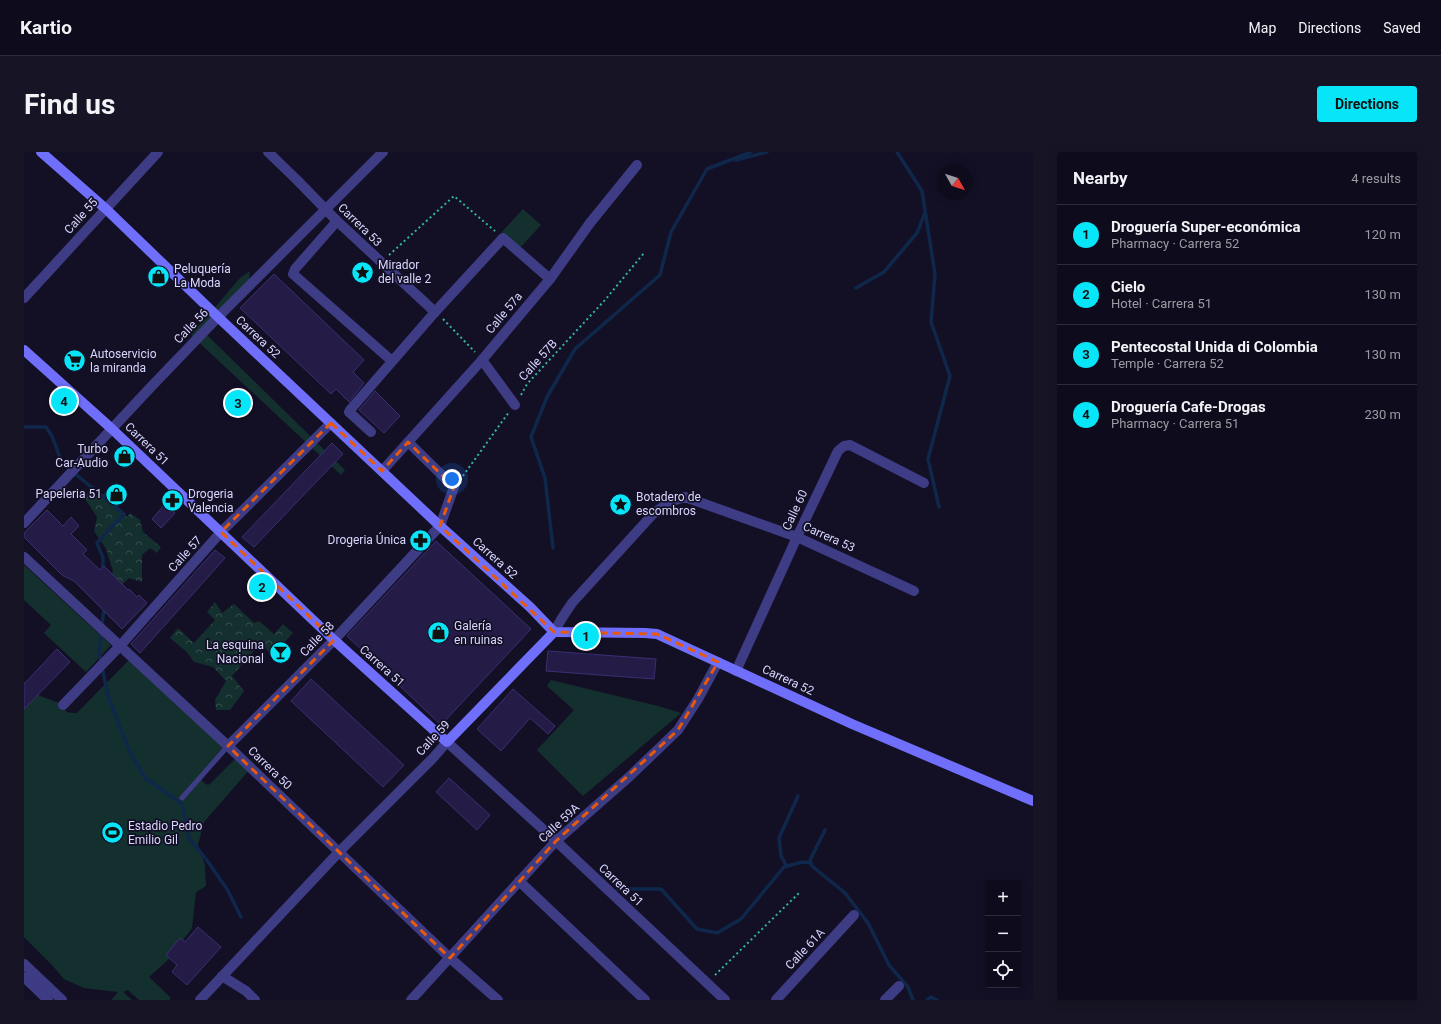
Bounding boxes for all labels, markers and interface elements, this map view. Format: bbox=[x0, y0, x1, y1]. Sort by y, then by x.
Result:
text: Kartio bbox=[20, 16, 72, 39]
text: Map bbox=[1249, 20, 1276, 36]
text: Directions bbox=[1298, 20, 1361, 36]
text: Saved bbox=[1383, 20, 1421, 36]
button: Directions bbox=[1317, 86, 1417, 122]
text: Find us bbox=[24, 88, 115, 121]
north arrow bbox=[937, 164, 973, 200]
text: Nearby bbox=[1073, 168, 1128, 188]
text: 4 results bbox=[1351, 171, 1401, 186]
street label: Calle 55 bbox=[61, 195, 101, 237]
street label: Carrera 53 bbox=[335, 201, 385, 249]
text: Droguería Super-económica bbox=[1111, 218, 1301, 236]
text: 1 bbox=[1082, 227, 1090, 242]
text: 120 m bbox=[1364, 227, 1401, 242]
text: Pharmacy · Carrera 52 bbox=[1111, 236, 1239, 251]
place label: Mirador del valle 2 bbox=[378, 258, 431, 286]
place icon: Mirador del valle 2 bbox=[350, 259, 376, 285]
place label: Peluquería La Moda bbox=[174, 262, 231, 290]
shop icon: Peluquería La Moda bbox=[145, 263, 171, 289]
text: Cielo bbox=[1111, 278, 1145, 296]
text: 2 bbox=[1082, 287, 1090, 302]
text: 130 m bbox=[1364, 287, 1401, 302]
street label: Calle 57a bbox=[483, 290, 525, 336]
text: Hotel · Carrera 51 bbox=[1111, 296, 1212, 311]
street label: Calle 56 bbox=[171, 305, 211, 346]
street label: Carrera 52 bbox=[233, 313, 283, 361]
street label: Calle 57B bbox=[516, 337, 560, 383]
text: Pentecostal Unida di Colombia bbox=[1111, 338, 1318, 356]
place label: Autoservicio la miranda bbox=[90, 347, 157, 375]
text: 3 bbox=[1082, 347, 1090, 362]
text: 130 m bbox=[1364, 347, 1401, 362]
supermarket icon: Autoservicio la miranda bbox=[61, 348, 87, 374]
text: Temple · Carrera 52 bbox=[1111, 356, 1224, 371]
pin: 4 bbox=[51, 386, 77, 416]
pin: 3 bbox=[225, 388, 251, 418]
text: Droguería Cafe-Drogas bbox=[1111, 398, 1266, 416]
text: 4 bbox=[1082, 407, 1090, 422]
text: 230 m bbox=[1364, 407, 1401, 422]
text: Pharmacy · Carrera 51 bbox=[1111, 416, 1239, 431]
street label: Carrera 51 bbox=[122, 420, 172, 468]
place label: Turbo Car-Audio bbox=[55, 442, 108, 470]
shop icon: Turbo Car-Audio bbox=[111, 443, 137, 469]
your location bbox=[442, 469, 462, 489]
shop icon: Papeleria 51 bbox=[104, 481, 130, 507]
place label: Papeleria 51 bbox=[36, 487, 102, 501]
place label: Drogeria Valencia bbox=[188, 487, 234, 515]
street label: Calle 60 bbox=[780, 487, 811, 532]
pharmacy icon: Drogeria Valencia bbox=[160, 488, 186, 514]
place label: Botadero de escombros bbox=[636, 490, 701, 518]
place icon: Botadero de escombros bbox=[607, 491, 633, 517]
street label: Carrera 53 bbox=[801, 519, 857, 555]
pharmacy icon: Drogeria Única bbox=[408, 527, 434, 553]
place label: Drogeria Única bbox=[328, 532, 406, 547]
street label: Calle 57 bbox=[165, 533, 205, 575]
street label: Carrera 52 bbox=[470, 534, 521, 582]
pin: 2 bbox=[249, 572, 275, 602]
street label: Calle 58 bbox=[297, 618, 337, 659]
place label: Galería en ruinas bbox=[454, 619, 503, 647]
shop icon: Galería en ruinas bbox=[426, 620, 452, 646]
pin: 1 bbox=[573, 621, 599, 651]
place label: La esquina Nacional bbox=[206, 638, 264, 666]
bar icon: La esquina Nacional bbox=[267, 639, 293, 665]
street label: Carrera 51 bbox=[357, 642, 407, 690]
street label: Carrera 52 bbox=[760, 662, 816, 698]
street label: Calle 59 bbox=[413, 717, 453, 759]
street label: Carrera 50 bbox=[245, 744, 295, 793]
street label: Calle 59A bbox=[536, 800, 582, 845]
place label: Estadio Pedro Emilio Gil bbox=[128, 819, 203, 847]
sports icon: Estadio Pedro Emilio Gil bbox=[100, 820, 126, 846]
street label: Carrera 51 bbox=[596, 861, 646, 909]
map controls bbox=[985, 880, 1021, 988]
button: + bbox=[985, 880, 1021, 916]
button: − bbox=[985, 916, 1021, 952]
street label: Calle 61A bbox=[783, 926, 828, 972]
button: locate bbox=[985, 952, 1021, 988]

